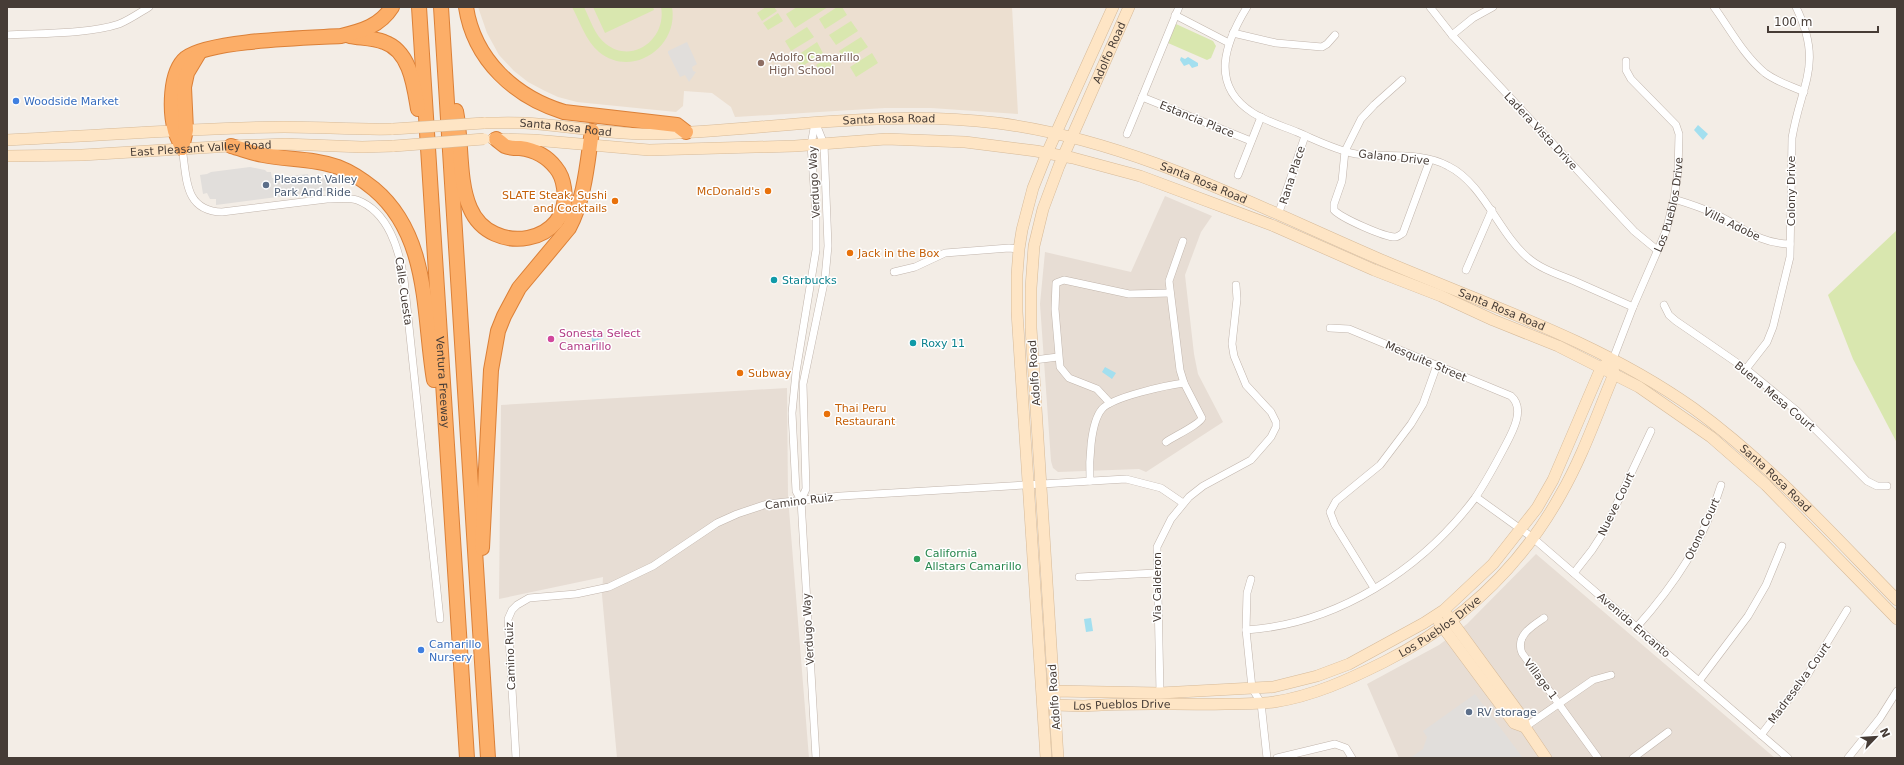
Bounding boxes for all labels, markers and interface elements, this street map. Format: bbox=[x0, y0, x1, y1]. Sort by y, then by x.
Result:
scale bar bbox=[1768, 8, 1878, 34]
text: 100 m bbox=[1774, 15, 1812, 29]
street label: Adolfo Road bbox=[1090, 20, 1129, 85]
place label: Adolfo Camarillo High School bbox=[769, 51, 860, 77]
marker: Adolfo Camarillo High School bbox=[756, 58, 766, 68]
street label: Ladera Vista Drive bbox=[1501, 90, 1580, 173]
place label: Woodside Market bbox=[24, 95, 119, 108]
marker: Woodside Market bbox=[11, 96, 21, 106]
street label: Estancia Place bbox=[1158, 99, 1236, 140]
street label: Santa Rosa Road bbox=[842, 112, 935, 128]
street label: Santa Rosa Road bbox=[519, 117, 613, 139]
street label: East Pleasant Valley Road bbox=[130, 139, 272, 159]
street label: Rana Place bbox=[1277, 144, 1308, 206]
street label: Verdugo Way bbox=[806, 145, 823, 218]
street label: Galano Drive bbox=[1358, 147, 1430, 168]
street label: Colony Drive bbox=[1785, 156, 1798, 226]
street label: Los Pueblos Drive bbox=[1652, 157, 1685, 254]
street label: Santa Rosa Road bbox=[1158, 160, 1249, 207]
place label: Pleasant Valley Park And Ride bbox=[274, 173, 358, 199]
marker: Pleasant Valley Park And Ride bbox=[261, 180, 271, 190]
place label: McDonald's bbox=[697, 185, 760, 198]
marker: McDonald's bbox=[763, 186, 773, 196]
place label: SLATE Steak, Sushi and Cocktails bbox=[502, 189, 607, 215]
marker: SLATE Steak, Sushi and Cocktails bbox=[610, 196, 620, 206]
street label: Villa Adobe bbox=[1701, 205, 1762, 244]
place label: Jack in the Box bbox=[857, 247, 940, 260]
marker: Jack in the Box bbox=[845, 248, 855, 258]
street label: Calle Cuesta bbox=[392, 256, 415, 326]
place label: Starbucks bbox=[782, 274, 837, 287]
marker: Starbucks bbox=[769, 275, 779, 285]
street label: Santa Rosa Road bbox=[1456, 286, 1547, 334]
place label: Sonesta Select Camarillo bbox=[559, 327, 641, 353]
marker: Sonesta Select Camarillo bbox=[546, 334, 556, 344]
street label: Ventura Freeway bbox=[433, 336, 452, 429]
place label: Roxy 11 bbox=[921, 337, 965, 350]
marker: Roxy 11 bbox=[908, 338, 918, 348]
street label: Mesquite Street bbox=[1383, 338, 1469, 385]
street label: Adolfo Road bbox=[1026, 340, 1043, 406]
street label: Buena Mesa Court bbox=[1732, 359, 1818, 434]
place label: Subway bbox=[748, 367, 792, 380]
marker: Subway bbox=[735, 368, 745, 378]
place label: Thai Peru Restaurant bbox=[834, 402, 896, 428]
marker: Thai Peru Restaurant bbox=[822, 409, 832, 419]
street label: Santa Rosa Road bbox=[1737, 442, 1813, 515]
street label: Nueve Court bbox=[1595, 470, 1638, 538]
street label: Camino Ruiz bbox=[764, 491, 834, 512]
street label: Otono Court bbox=[1682, 495, 1723, 562]
place label: California Allstars Camarillo bbox=[925, 547, 1022, 573]
street label: Via Calderon bbox=[1151, 552, 1164, 622]
marker: California Allstars Camarillo bbox=[912, 554, 922, 564]
street label: Avenida Encanto bbox=[1595, 590, 1673, 661]
street label: Verdugo Way bbox=[800, 592, 817, 665]
street label: Los Pueblos Drive bbox=[1397, 593, 1484, 660]
street label: Camino Ruiz bbox=[503, 621, 518, 690]
place label: Camarillo Nursery bbox=[429, 638, 482, 664]
street label: Madreselva Court bbox=[1766, 640, 1834, 726]
marker: Camarillo Nursery bbox=[416, 645, 426, 655]
street label: Village 1 bbox=[1521, 656, 1560, 702]
street label: Adolfo Road bbox=[1046, 664, 1063, 730]
street label: Los Pueblos Drive bbox=[1073, 698, 1171, 713]
place label: RV storage bbox=[1477, 706, 1537, 719]
marker: RV storage bbox=[1464, 707, 1474, 717]
north arrow bbox=[1856, 717, 1896, 757]
text: N bbox=[1877, 726, 1892, 740]

